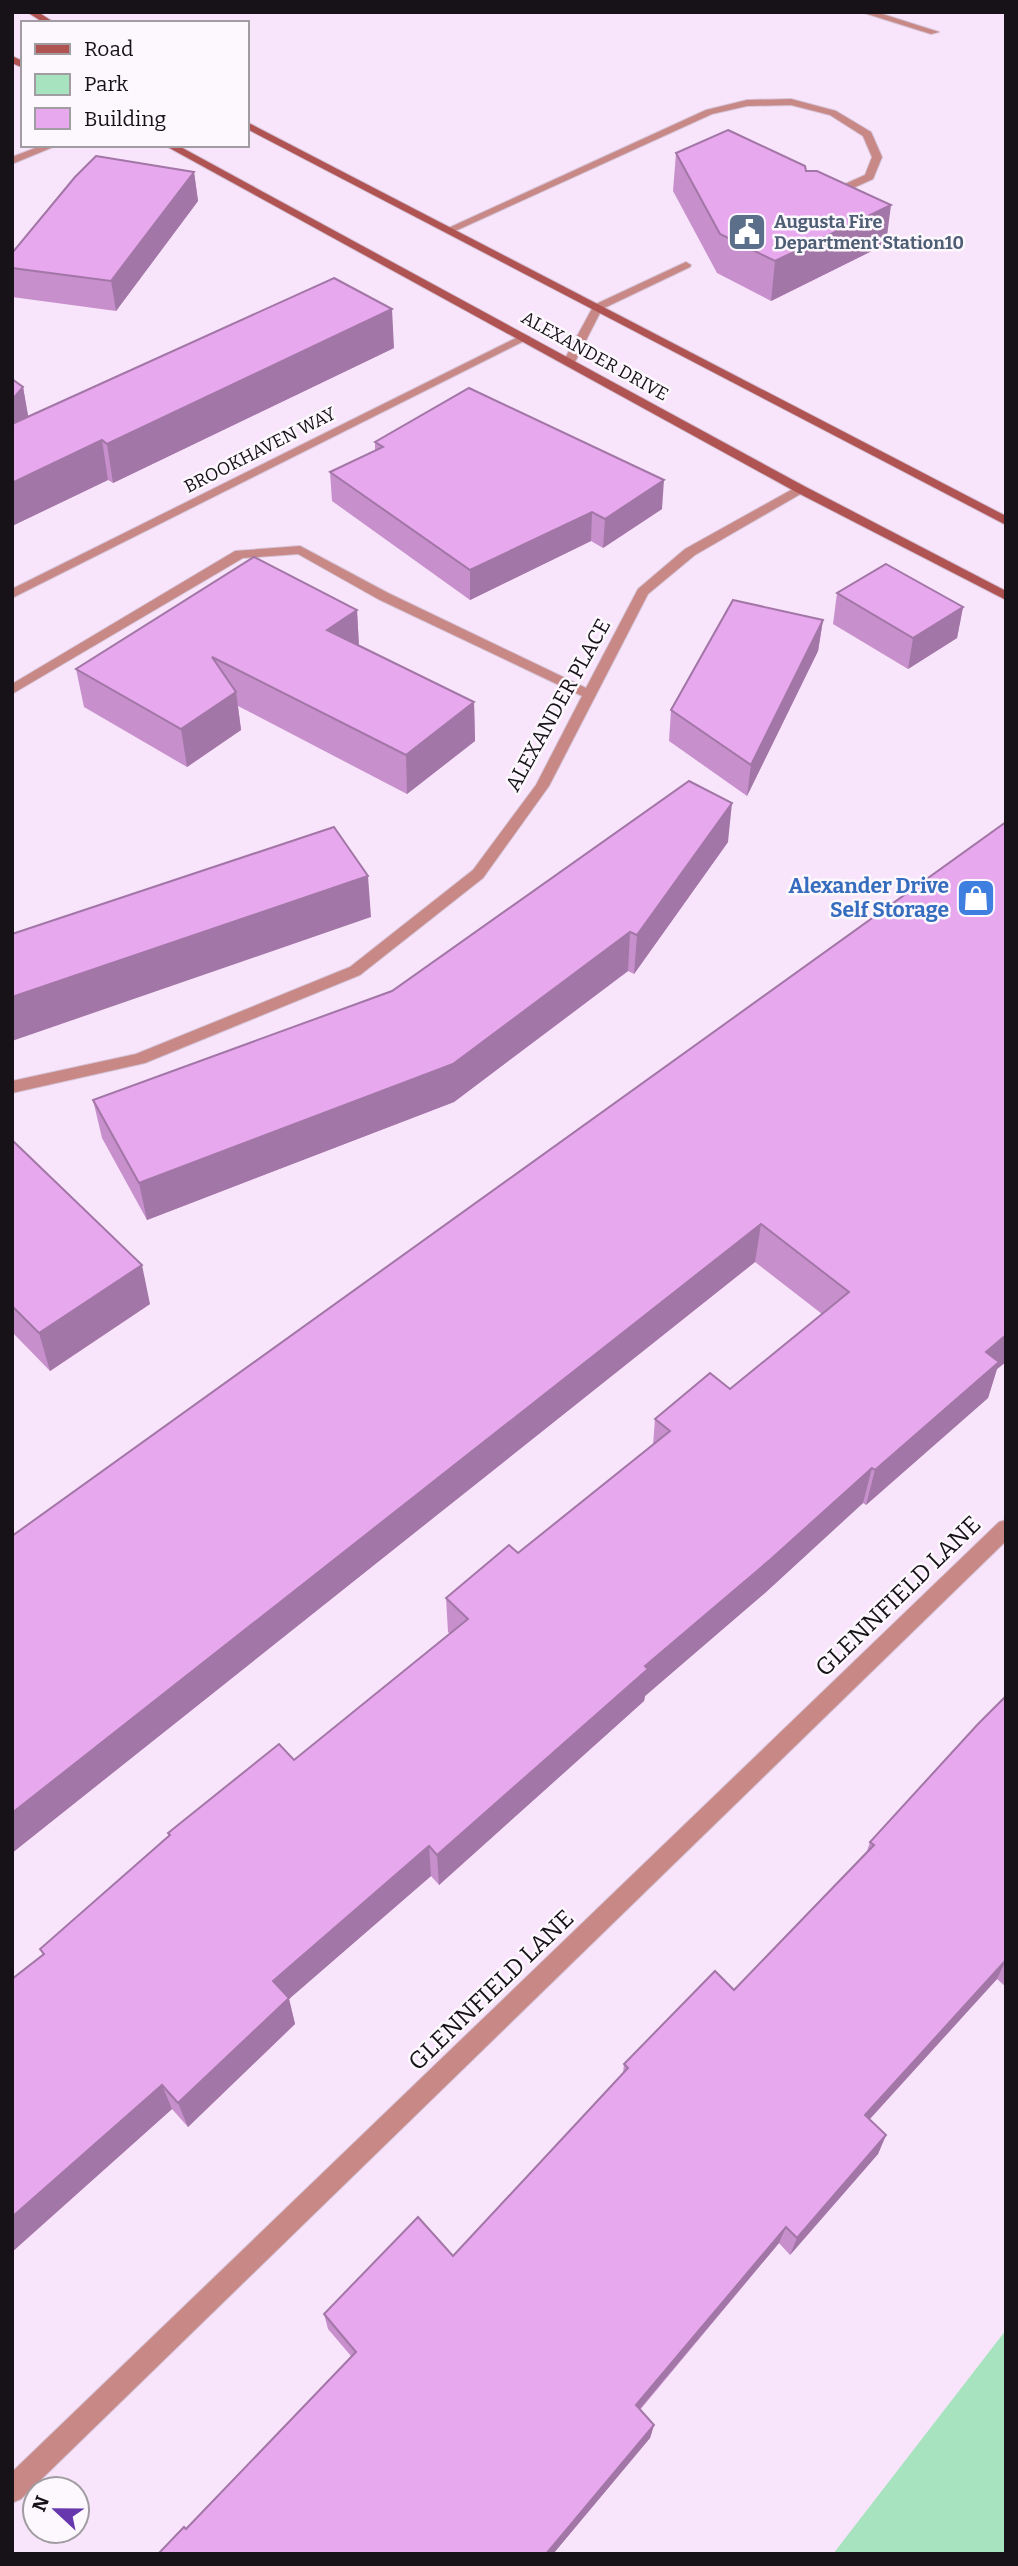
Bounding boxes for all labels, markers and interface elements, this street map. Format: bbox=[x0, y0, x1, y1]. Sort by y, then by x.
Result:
legend bbox=[21, 21, 248, 147]
text: Road bbox=[84, 36, 133, 62]
text: Park bbox=[84, 71, 128, 97]
text: Building bbox=[84, 106, 167, 132]
public building icon: Augusta Fire Department Station10 bbox=[726, 211, 768, 253]
place label: Augusta Fire Department Station10 bbox=[774, 211, 964, 254]
street label: ALEXANDER DRIVE bbox=[518, 306, 672, 406]
street label: BROOKHAVEN WAY bbox=[181, 402, 340, 498]
street label: ALEXANDER PLACE bbox=[500, 614, 616, 796]
place label: Alexander Drive Self Storage bbox=[789, 873, 949, 923]
shop icon: Alexander Drive Self Storage bbox=[955, 877, 997, 919]
street label: GLENNFIELD LANE bbox=[810, 1510, 986, 1682]
street label: GLENNFIELD LANE bbox=[403, 1904, 579, 2076]
north arrow bbox=[21, 2475, 91, 2545]
text: N bbox=[27, 2492, 54, 2515]

